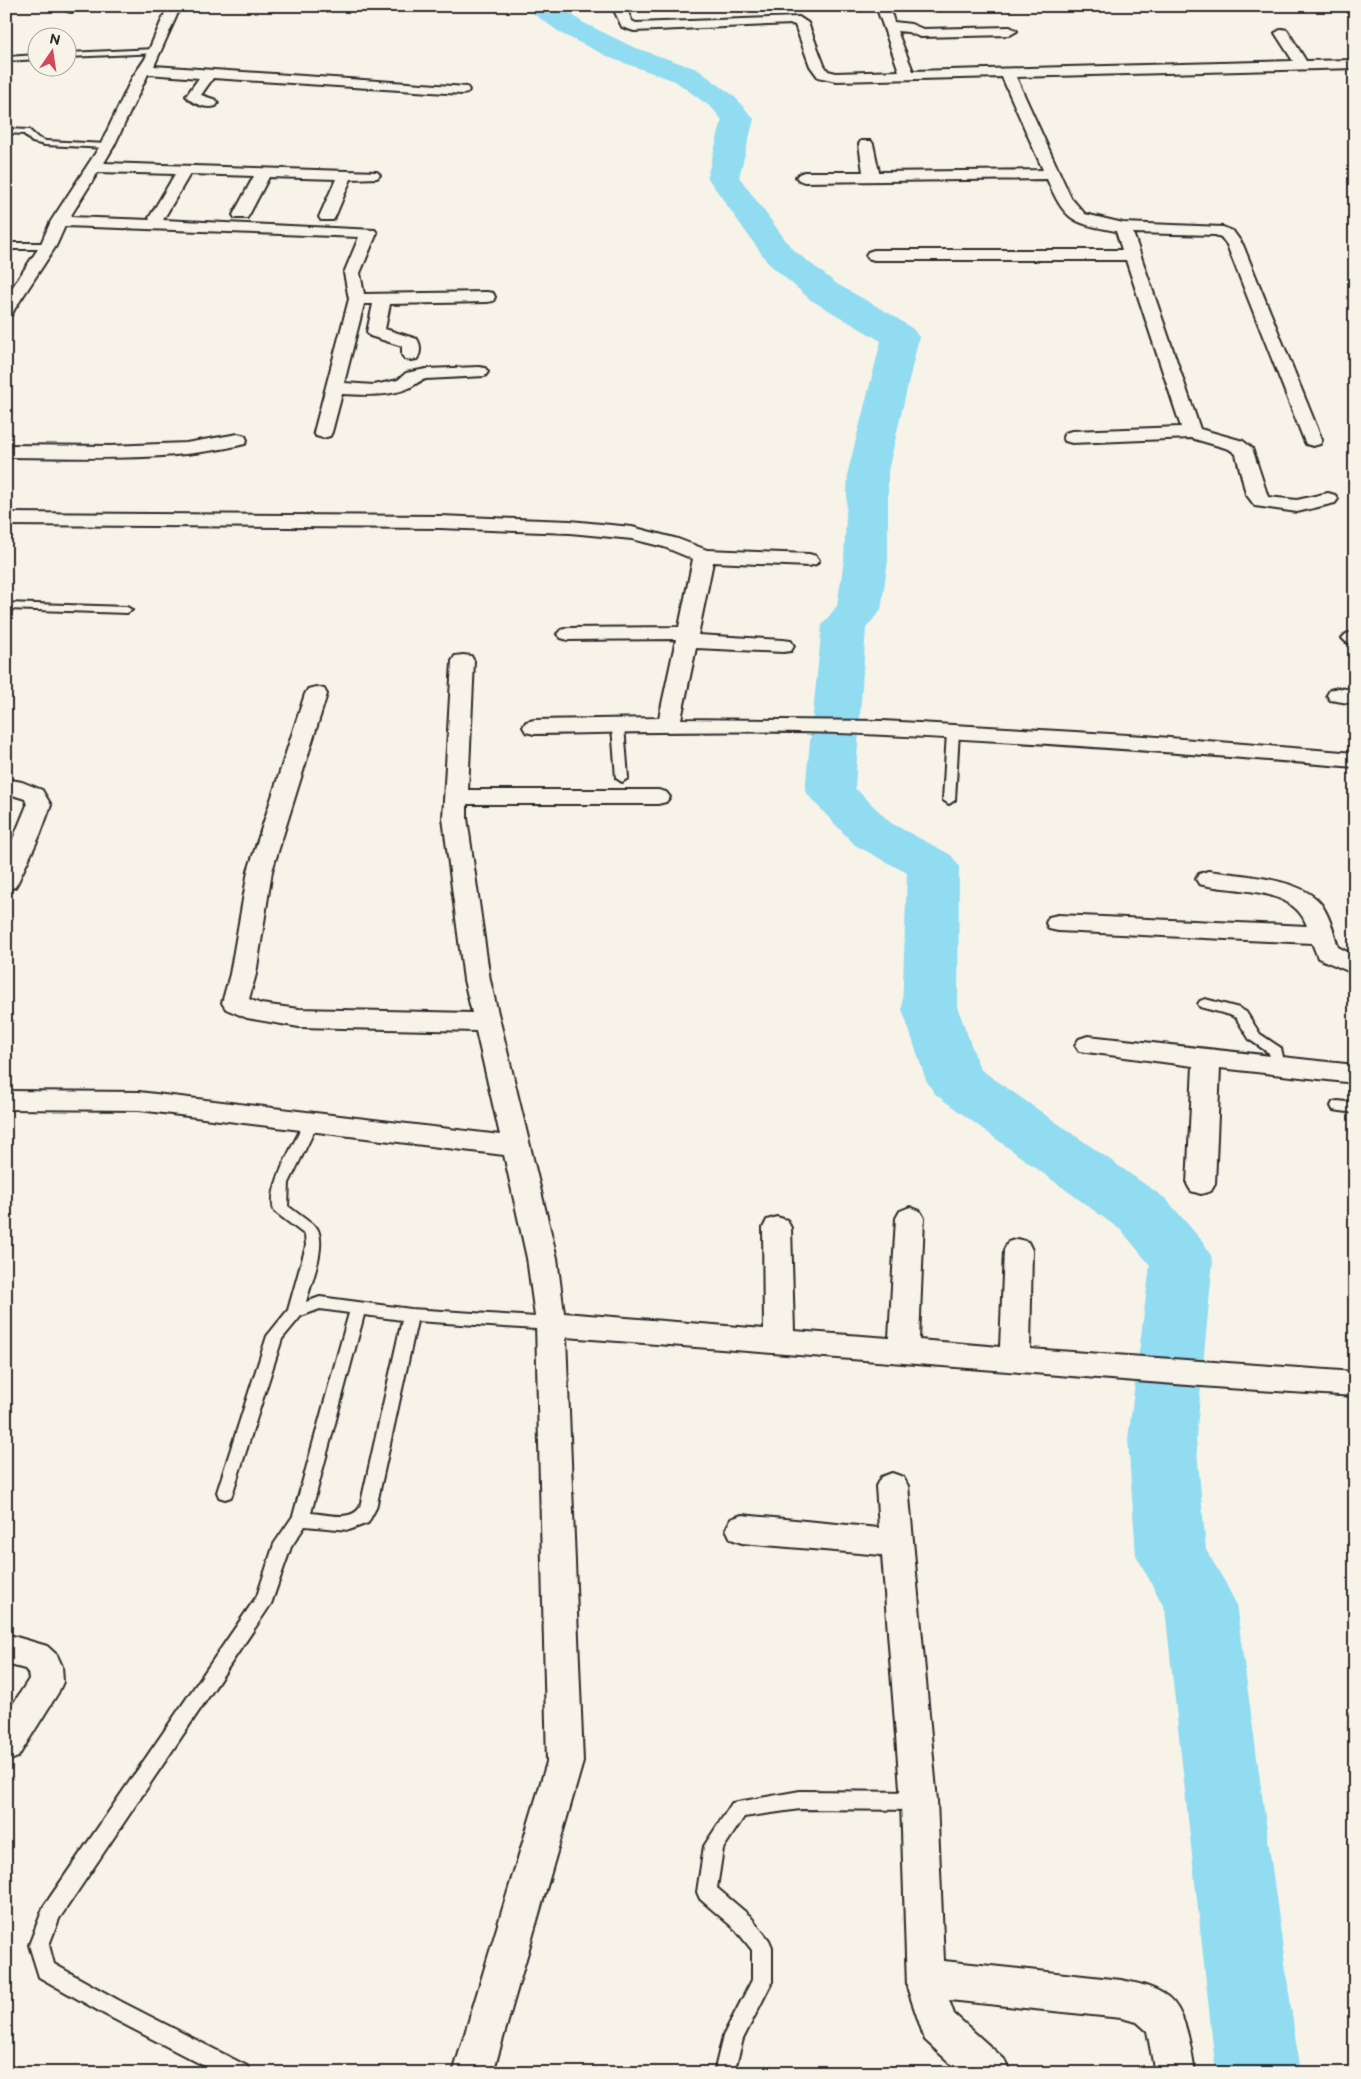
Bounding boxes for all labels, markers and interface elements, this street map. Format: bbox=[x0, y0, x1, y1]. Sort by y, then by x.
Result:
north arrow bbox=[28, 28, 78, 78]
text: N bbox=[48, 30, 62, 49]

